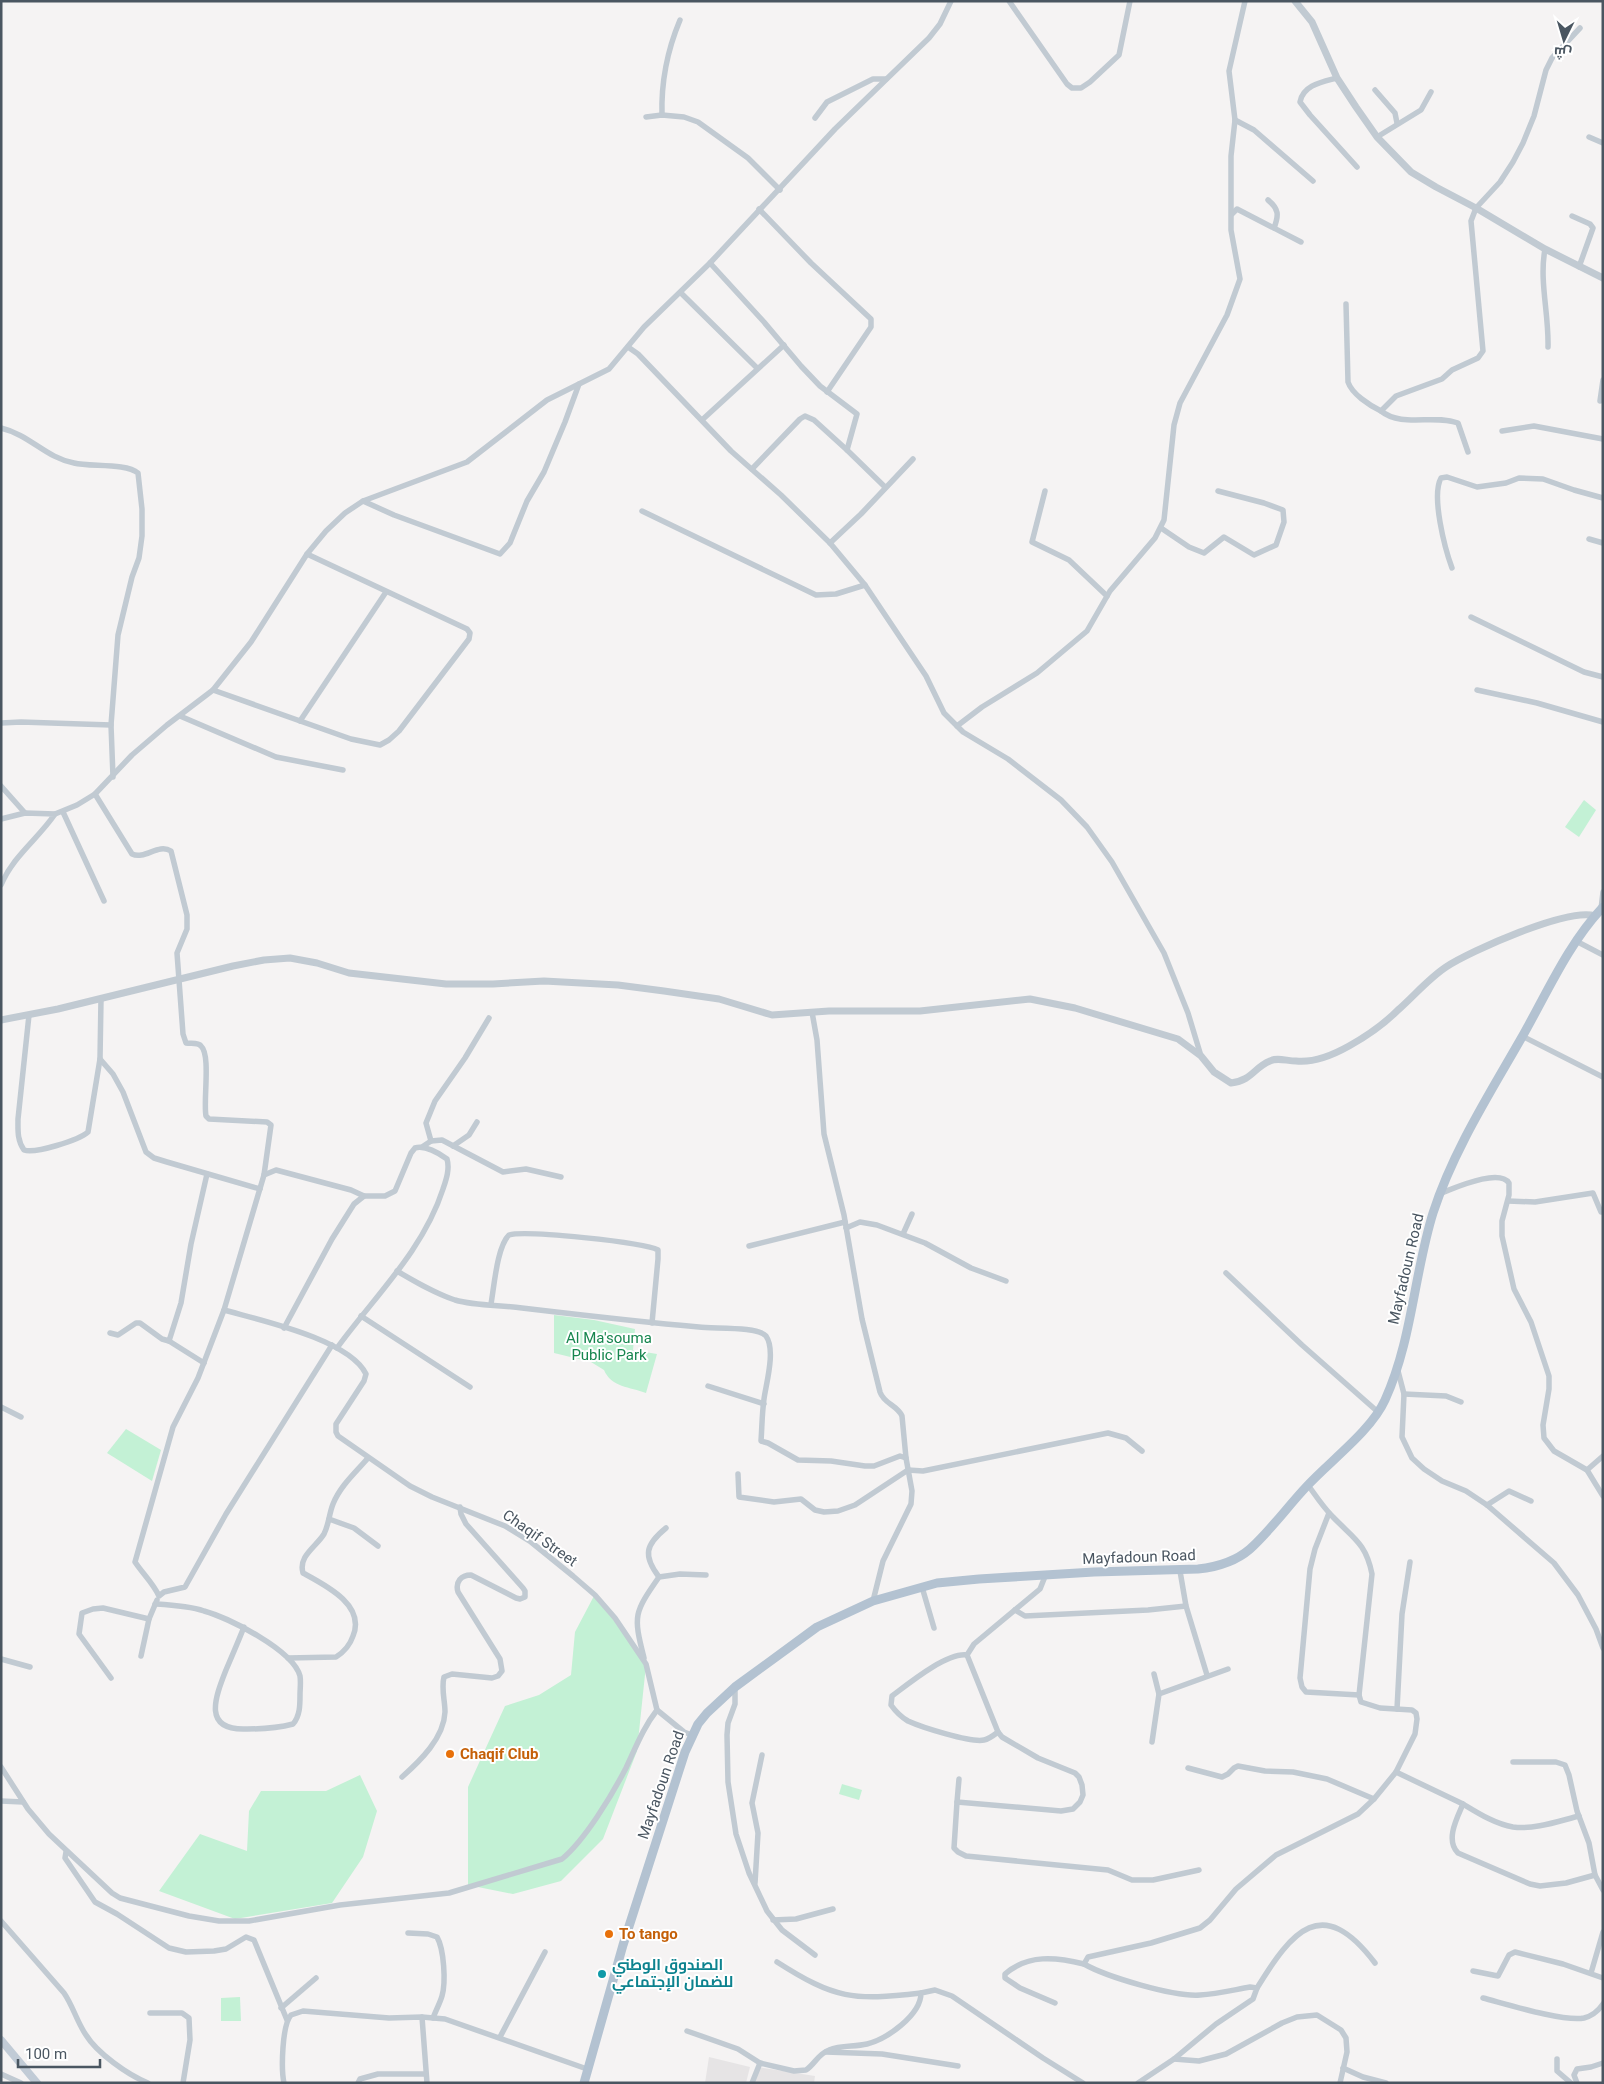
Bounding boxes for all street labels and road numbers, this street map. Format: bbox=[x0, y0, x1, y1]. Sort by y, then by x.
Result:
street label: Mayfadoun Road bbox=[1384, 1212, 1428, 1326]
street label: Chaqif Street bbox=[499, 1506, 581, 1570]
street label: Mayfadoun Road bbox=[1082, 1546, 1196, 1568]
street label: Mayfadoun Road bbox=[634, 1728, 688, 1842]

